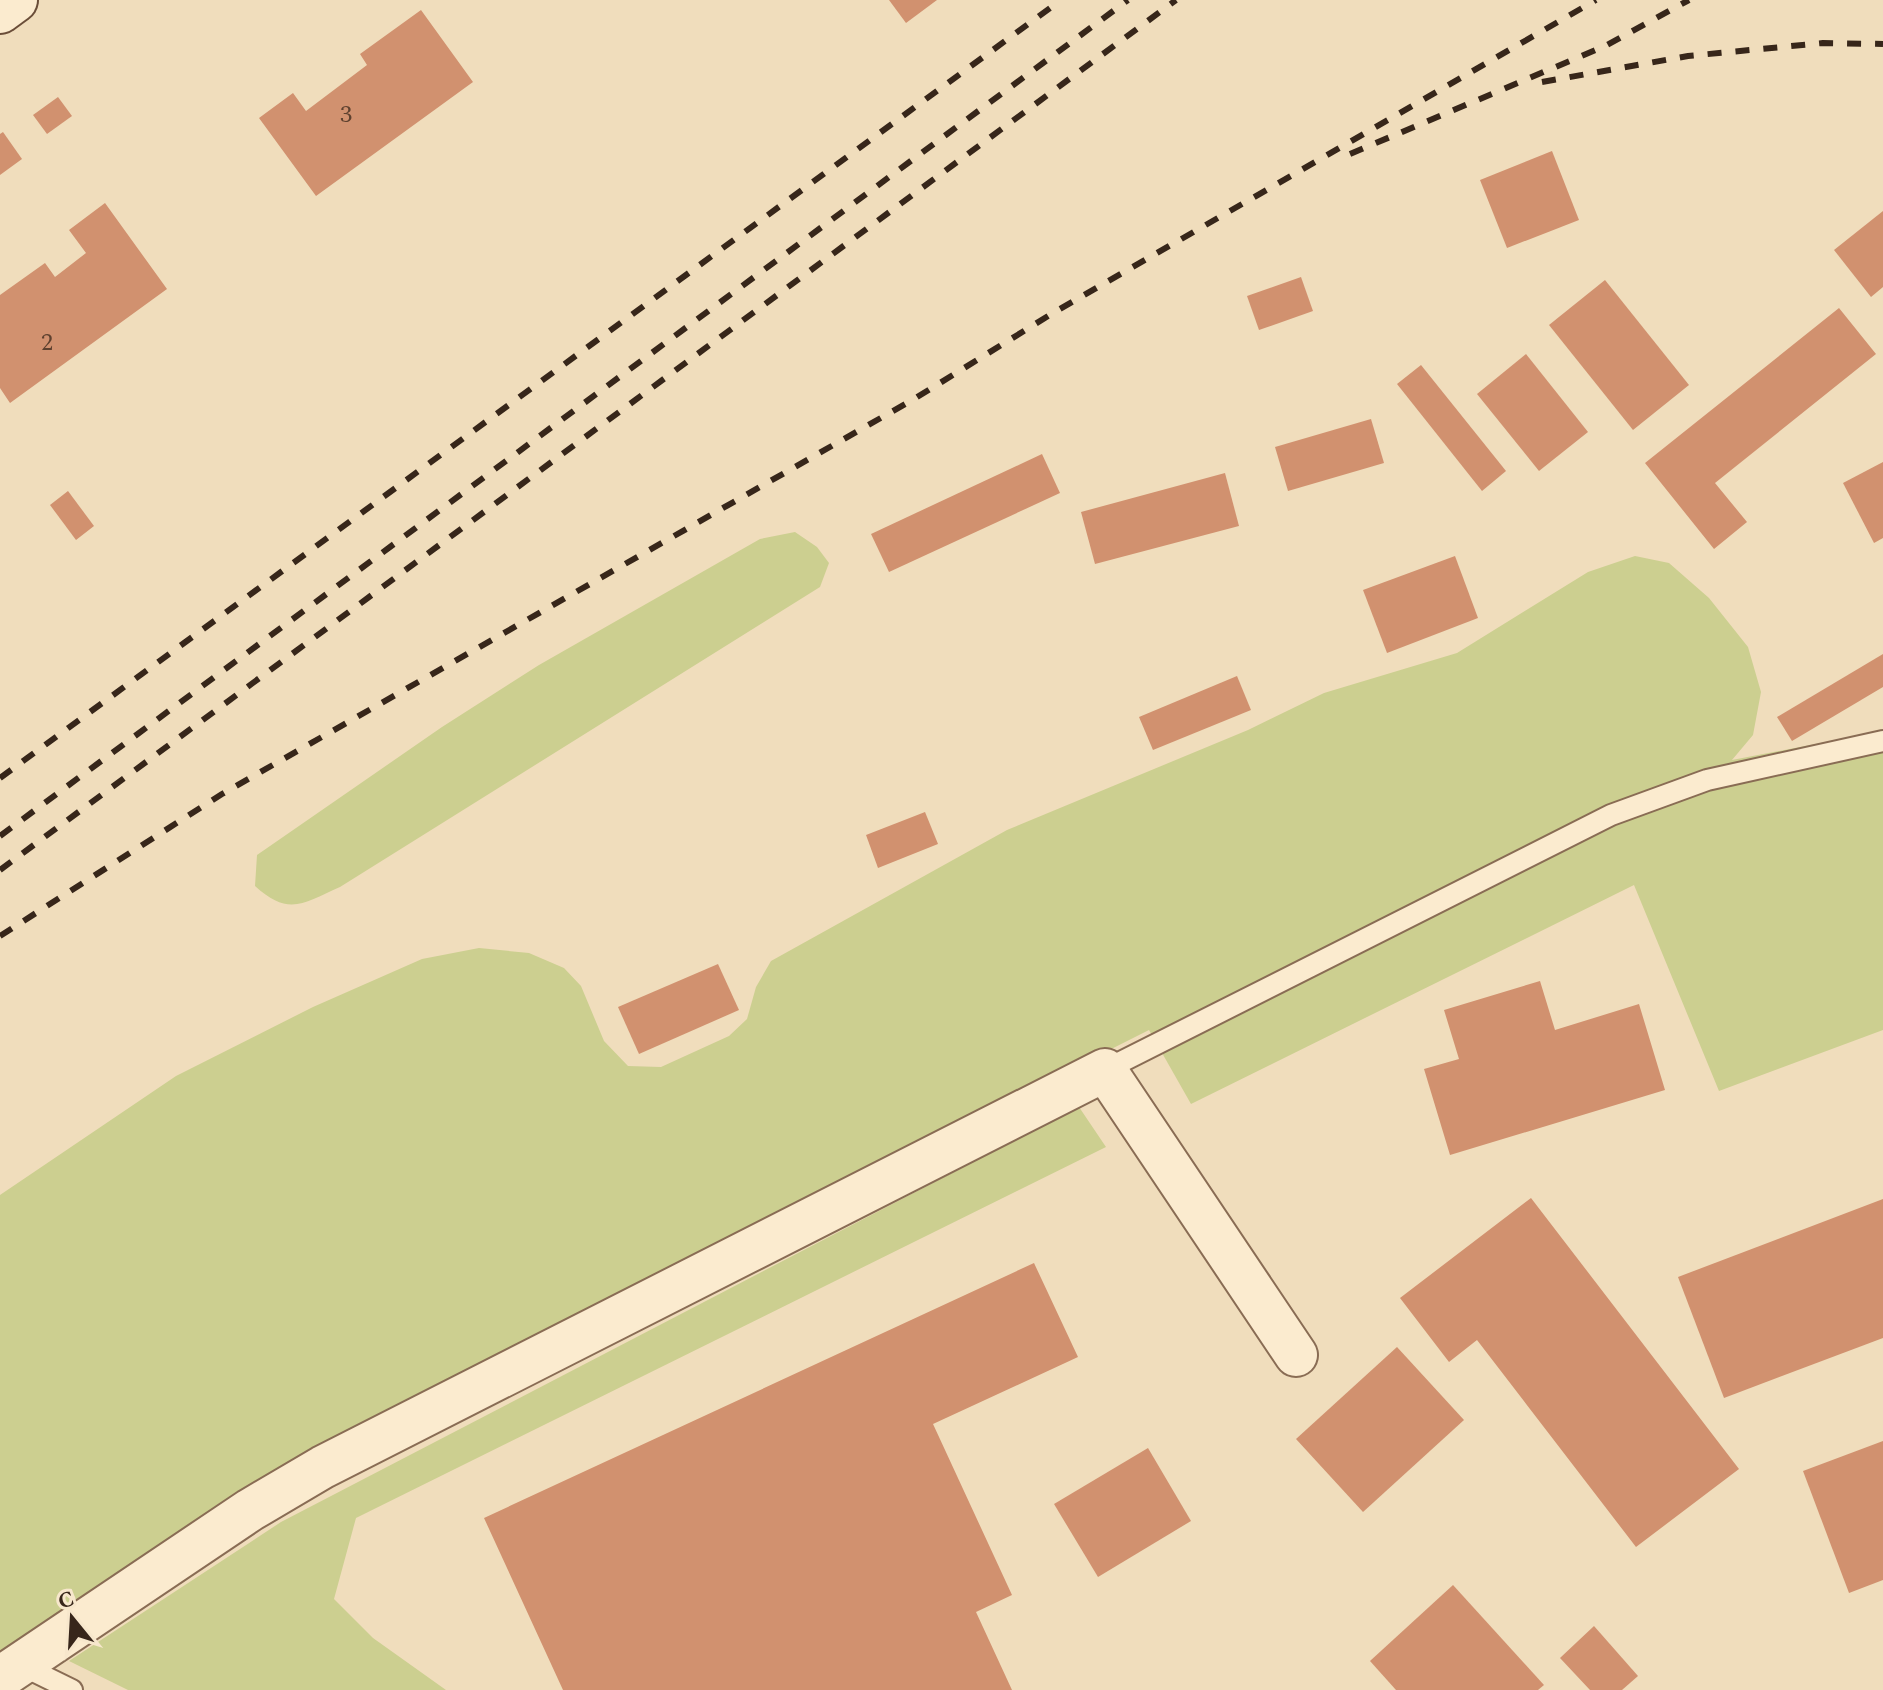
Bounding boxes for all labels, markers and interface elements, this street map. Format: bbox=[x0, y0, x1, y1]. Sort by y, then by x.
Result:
house number: 3 bbox=[340, 97, 352, 133]
house number: 2 bbox=[41, 325, 53, 361]
north arrow bbox=[32, 1578, 112, 1658]
text: С bbox=[54, 1582, 79, 1619]

